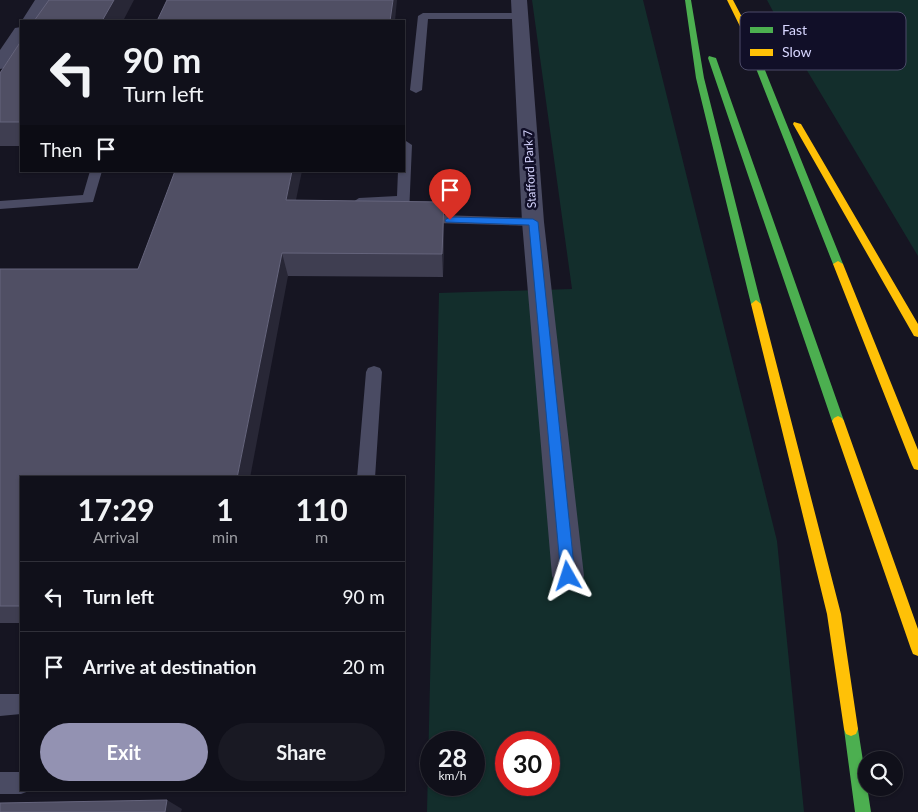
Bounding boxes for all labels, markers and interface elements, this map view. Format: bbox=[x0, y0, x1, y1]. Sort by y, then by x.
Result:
legend bbox=[740, 12, 906, 70]
text: Fast bbox=[782, 21, 807, 38]
text: 90 m bbox=[123, 38, 201, 80]
icon: left bbox=[40, 40, 105, 105]
text: Slow bbox=[782, 43, 812, 60]
text: Turn left bbox=[123, 80, 204, 107]
street label: Stafford Park 7 bbox=[520, 129, 539, 209]
icon: arrive bbox=[92, 135, 120, 163]
text: Then bbox=[40, 138, 82, 161]
pin bbox=[429, 169, 471, 220]
icon: arrive bbox=[436, 176, 464, 204]
text: 17:29 bbox=[77, 491, 155, 527]
text: 1 bbox=[216, 491, 234, 527]
text: 110 bbox=[295, 491, 348, 527]
text: Arrival bbox=[93, 527, 139, 546]
text: min bbox=[212, 527, 238, 546]
text: m bbox=[315, 527, 328, 546]
position arrow bbox=[541, 549, 593, 601]
icon: left bbox=[40, 583, 68, 611]
text: Turn left bbox=[83, 585, 154, 608]
text: 90 m bbox=[342, 585, 385, 608]
icon: arrive bbox=[40, 653, 68, 681]
text: Arrive at destination bbox=[83, 655, 256, 678]
text: 20 m bbox=[342, 655, 385, 678]
button: Exit bbox=[40, 723, 208, 781]
button: Share bbox=[218, 723, 385, 781]
speed limit sign: 30 bbox=[495, 731, 560, 796]
text: 28 bbox=[438, 742, 467, 772]
map controls bbox=[858, 751, 903, 796]
button: search bbox=[858, 751, 903, 796]
text: km/h bbox=[438, 768, 467, 783]

